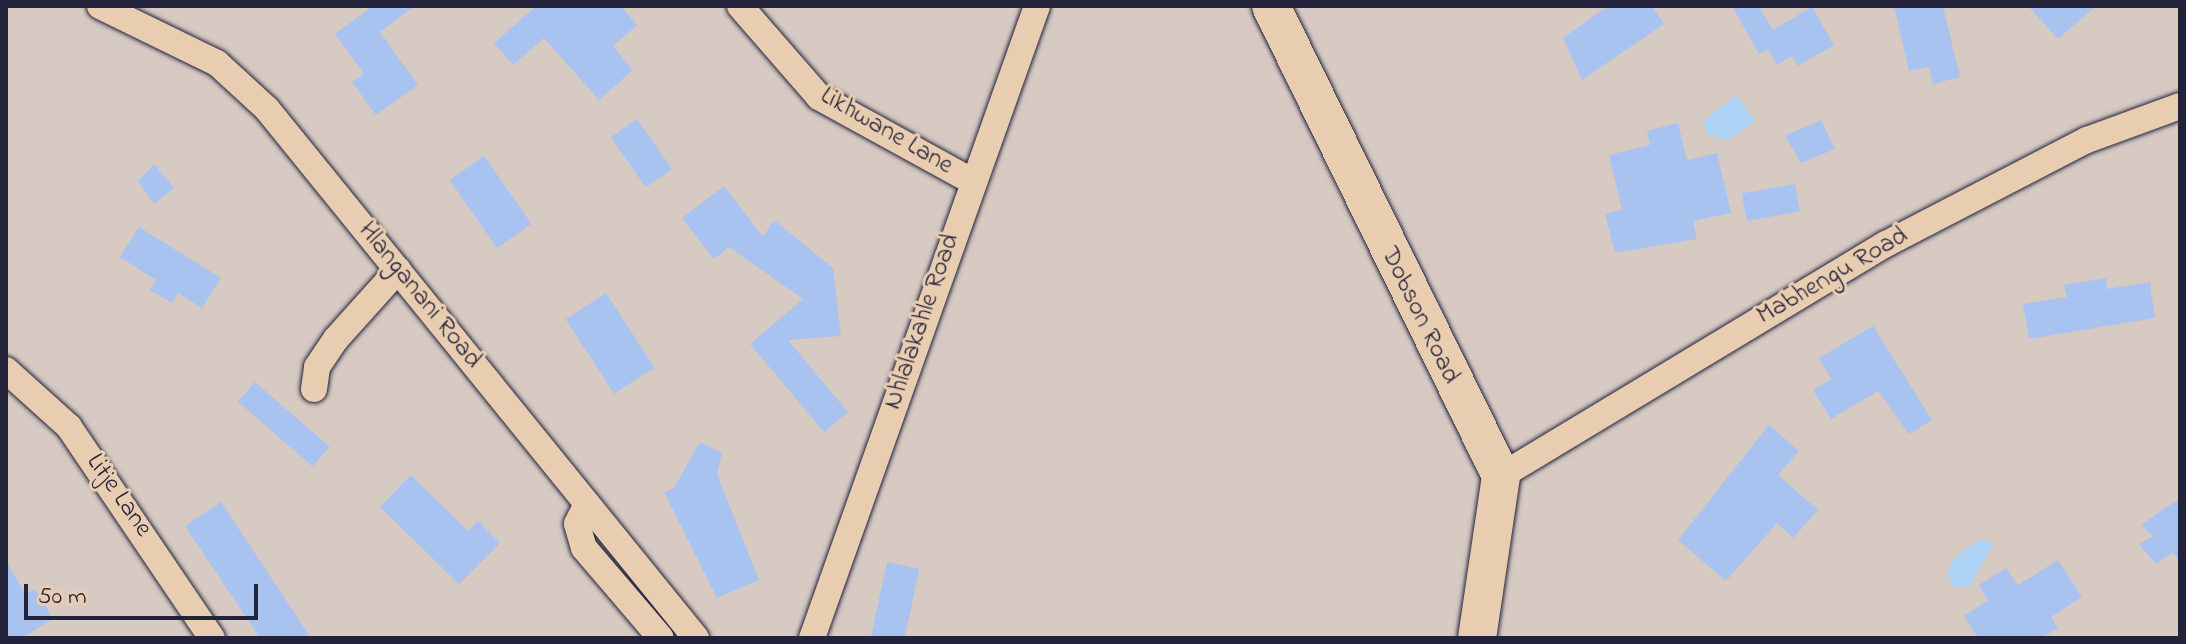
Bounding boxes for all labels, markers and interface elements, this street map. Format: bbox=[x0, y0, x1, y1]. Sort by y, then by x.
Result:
street label: Likhwane Lane bbox=[814, 81, 958, 183]
street label: Hlanganani Road bbox=[350, 216, 488, 376]
street label: Mabhengu Road bbox=[1752, 221, 1914, 333]
street label: Nhlalakahle Road bbox=[878, 230, 968, 414]
street label: Dobson Road bbox=[1373, 243, 1465, 389]
street label: Litje Lane bbox=[78, 448, 158, 544]
scale bar bbox=[28, 568, 262, 618]
text: 50 m bbox=[38, 580, 87, 615]

